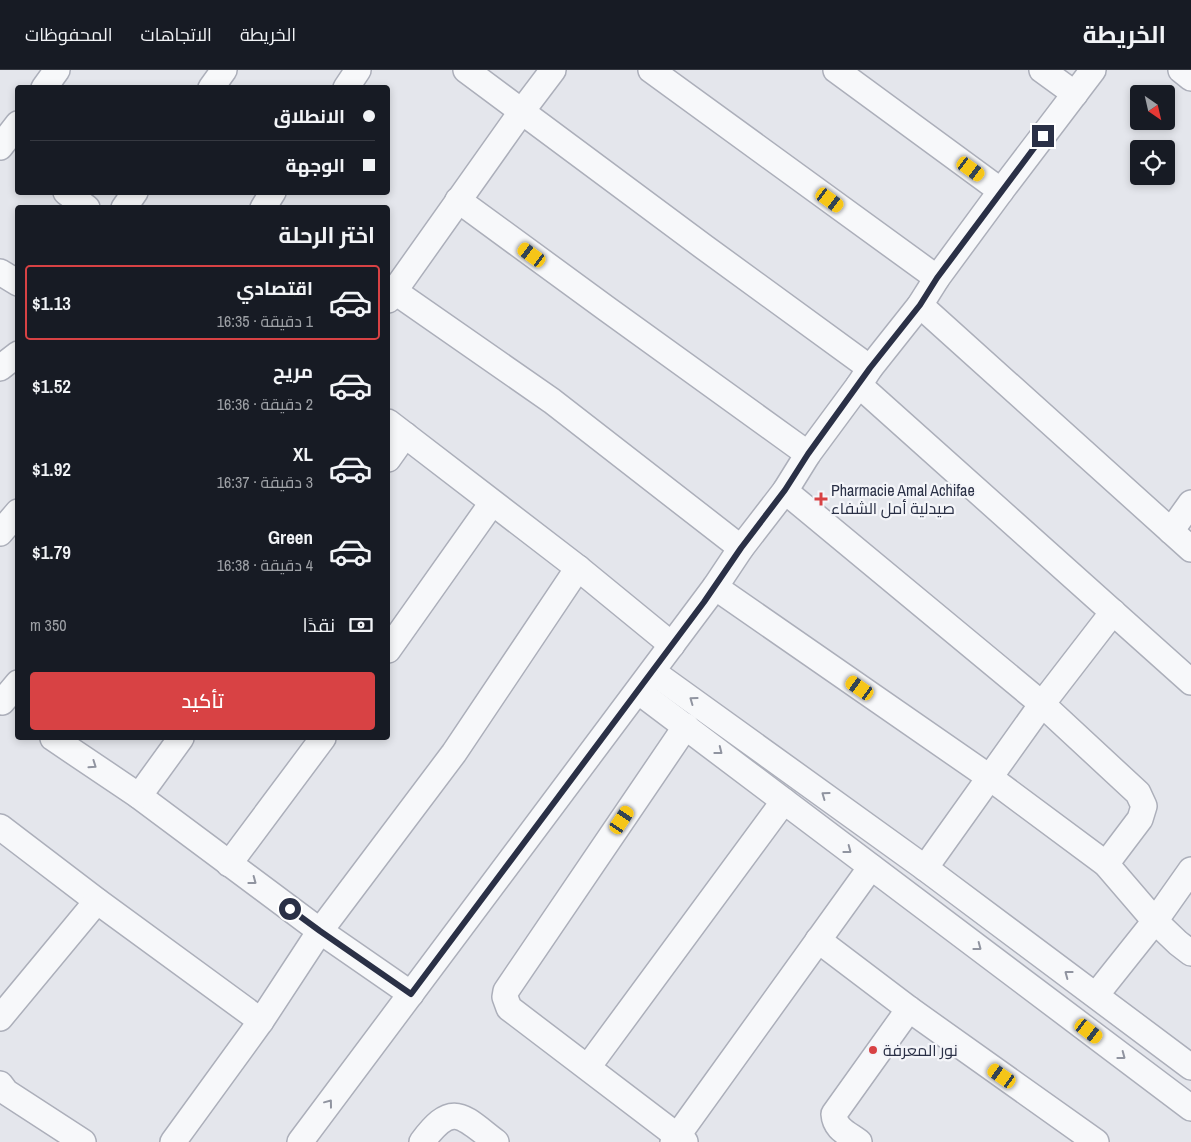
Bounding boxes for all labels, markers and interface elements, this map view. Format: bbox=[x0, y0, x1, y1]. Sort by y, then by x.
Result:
text: الخريطة bbox=[1083, 18, 1166, 50]
text: المحفوظات bbox=[25, 22, 113, 47]
text: الاتجاهات bbox=[141, 22, 212, 47]
text: الخريطة bbox=[240, 22, 296, 47]
north arrow bbox=[1130, 85, 1175, 130]
map controls bbox=[1130, 85, 1175, 185]
text: الانطلاق bbox=[274, 103, 345, 129]
route end bbox=[1032, 125, 1054, 147]
button: locate bbox=[1130, 140, 1175, 185]
text: الوجهة bbox=[285, 152, 345, 178]
car bbox=[954, 154, 987, 184]
car bbox=[813, 185, 846, 215]
text: اختر الرحلة bbox=[279, 220, 375, 250]
car bbox=[515, 240, 548, 270]
text: اقتصادي bbox=[237, 275, 313, 301]
icon: car bbox=[328, 280, 373, 325]
text: $1.13 bbox=[32, 290, 71, 316]
text: 1 دقيقة · 16:35 bbox=[217, 310, 313, 332]
text: مريح bbox=[273, 358, 313, 384]
icon: car bbox=[328, 363, 373, 408]
text: $1.52 bbox=[32, 373, 71, 399]
text: 2 دقيقة · 16:36 bbox=[217, 393, 313, 415]
text: XL bbox=[293, 441, 313, 467]
icon: car bbox=[328, 446, 373, 491]
text: $1.92 bbox=[32, 456, 71, 482]
text: 3 دقيقة · 16:37 bbox=[217, 471, 313, 493]
place label: Pharmacie Amal Achifae صيدلية أمل الشفاء bbox=[831, 479, 975, 519]
marker: Pharmacie Amal Achifae صيدلية أمل الشفاء bbox=[815, 493, 827, 505]
text: Green bbox=[268, 524, 313, 550]
icon: car bbox=[328, 529, 373, 574]
text: $1.79 bbox=[32, 539, 71, 565]
text: 4 دقيقة · 16:38 bbox=[217, 554, 313, 576]
icon: cash bbox=[347, 611, 375, 639]
text: نقدًا bbox=[303, 612, 335, 638]
text: 350 m bbox=[30, 614, 66, 636]
button: تأكيد bbox=[30, 672, 375, 730]
car bbox=[843, 673, 876, 703]
one-way arrow bbox=[689, 697, 698, 707]
one-way arrow bbox=[713, 745, 723, 754]
one-way arrow bbox=[87, 759, 97, 768]
one-way arrow bbox=[821, 792, 830, 801]
car bbox=[607, 803, 636, 837]
one-way arrow bbox=[842, 844, 851, 852]
one-way arrow bbox=[247, 876, 256, 884]
route start bbox=[279, 898, 301, 920]
one-way arrow bbox=[972, 942, 981, 950]
one-way arrow bbox=[1065, 972, 1074, 980]
car bbox=[1072, 1016, 1105, 1046]
place label: نور المعرفة bbox=[883, 1039, 958, 1061]
marker: نور المعرفة bbox=[867, 1044, 879, 1056]
one-way arrow bbox=[1116, 1050, 1125, 1058]
car bbox=[985, 1061, 1018, 1091]
one-way arrow bbox=[323, 1099, 332, 1109]

